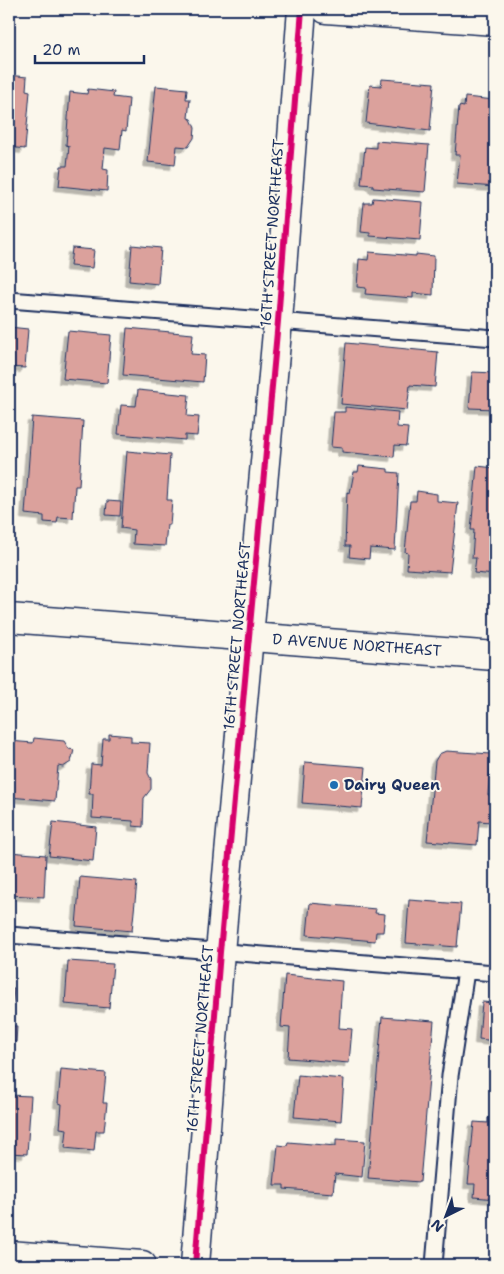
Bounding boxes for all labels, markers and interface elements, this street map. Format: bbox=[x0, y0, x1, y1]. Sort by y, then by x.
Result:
scale bar bbox=[35, 32, 144, 64]
text: 20 m bbox=[42, 40, 81, 60]
street label: 16TH STREET NORTHEAST bbox=[255, 138, 289, 328]
street label: 16TH STREET NORTHEAST bbox=[219, 541, 255, 731]
street label: D AVENUE NORTHEAST bbox=[272, 629, 442, 661]
place label: Dairy Queen bbox=[344, 775, 440, 795]
marker: Dairy Queen bbox=[328, 779, 340, 791]
street label: 16TH STREET NORTHEAST bbox=[182, 944, 218, 1134]
north arrow bbox=[422, 1192, 472, 1242]
text: N bbox=[427, 1215, 447, 1236]

